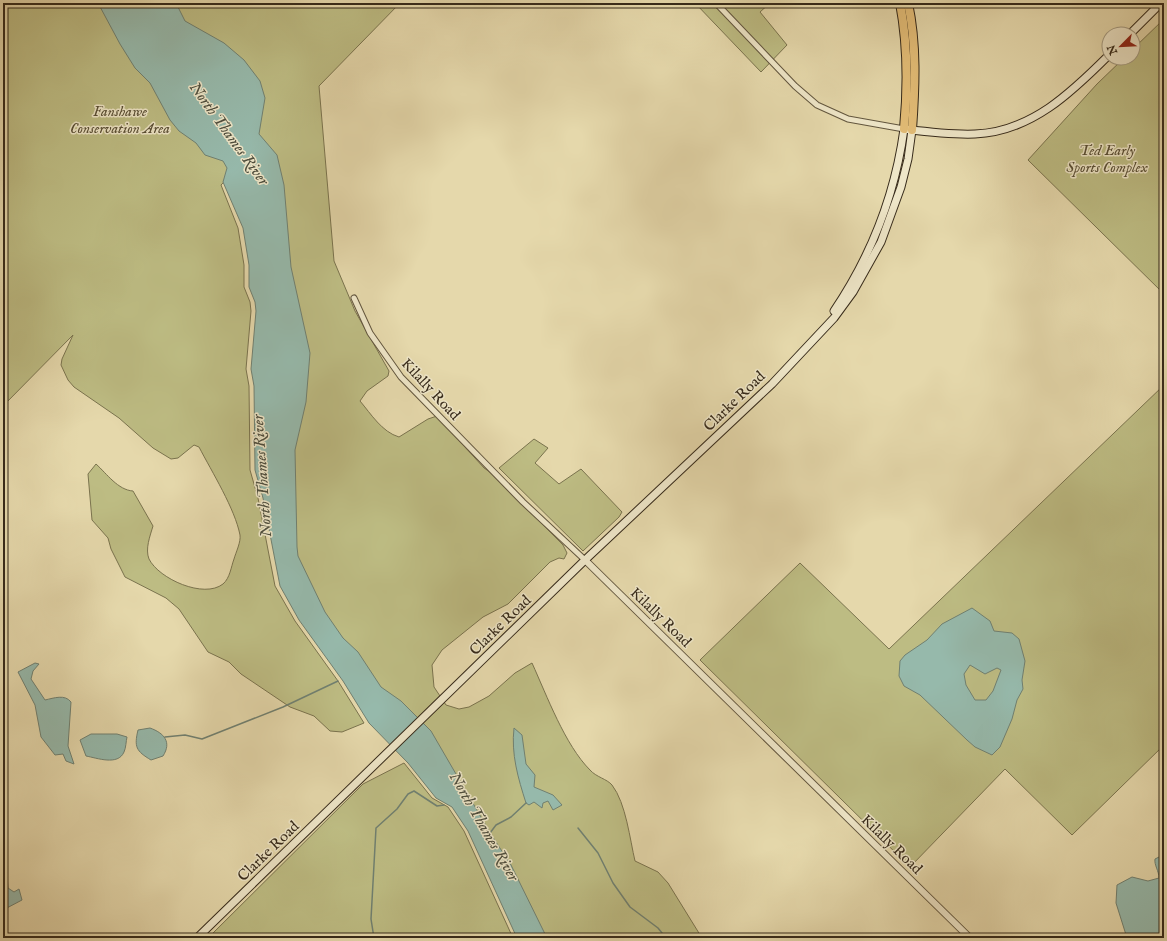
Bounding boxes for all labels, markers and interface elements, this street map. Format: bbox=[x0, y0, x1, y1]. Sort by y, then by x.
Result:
north arrow bbox=[1101, 26, 1141, 66]
text: N bbox=[1104, 42, 1122, 58]
water label: North Thames River bbox=[184, 78, 274, 191]
park label: Fanshawe Conservation Area bbox=[70, 102, 170, 138]
park label: Ted Early Sports Complex bbox=[1066, 141, 1149, 177]
street label: Kilally Road bbox=[397, 354, 465, 425]
street label: Clarke Road bbox=[699, 366, 770, 436]
water label: North Thames River bbox=[249, 412, 277, 538]
street label: Kilally Road bbox=[626, 583, 696, 652]
street label: Clarke Road bbox=[465, 590, 536, 660]
water label: North Thames River bbox=[444, 769, 523, 887]
street label: Kilally Road bbox=[857, 810, 927, 879]
street label: Clarke Road bbox=[233, 816, 304, 886]

